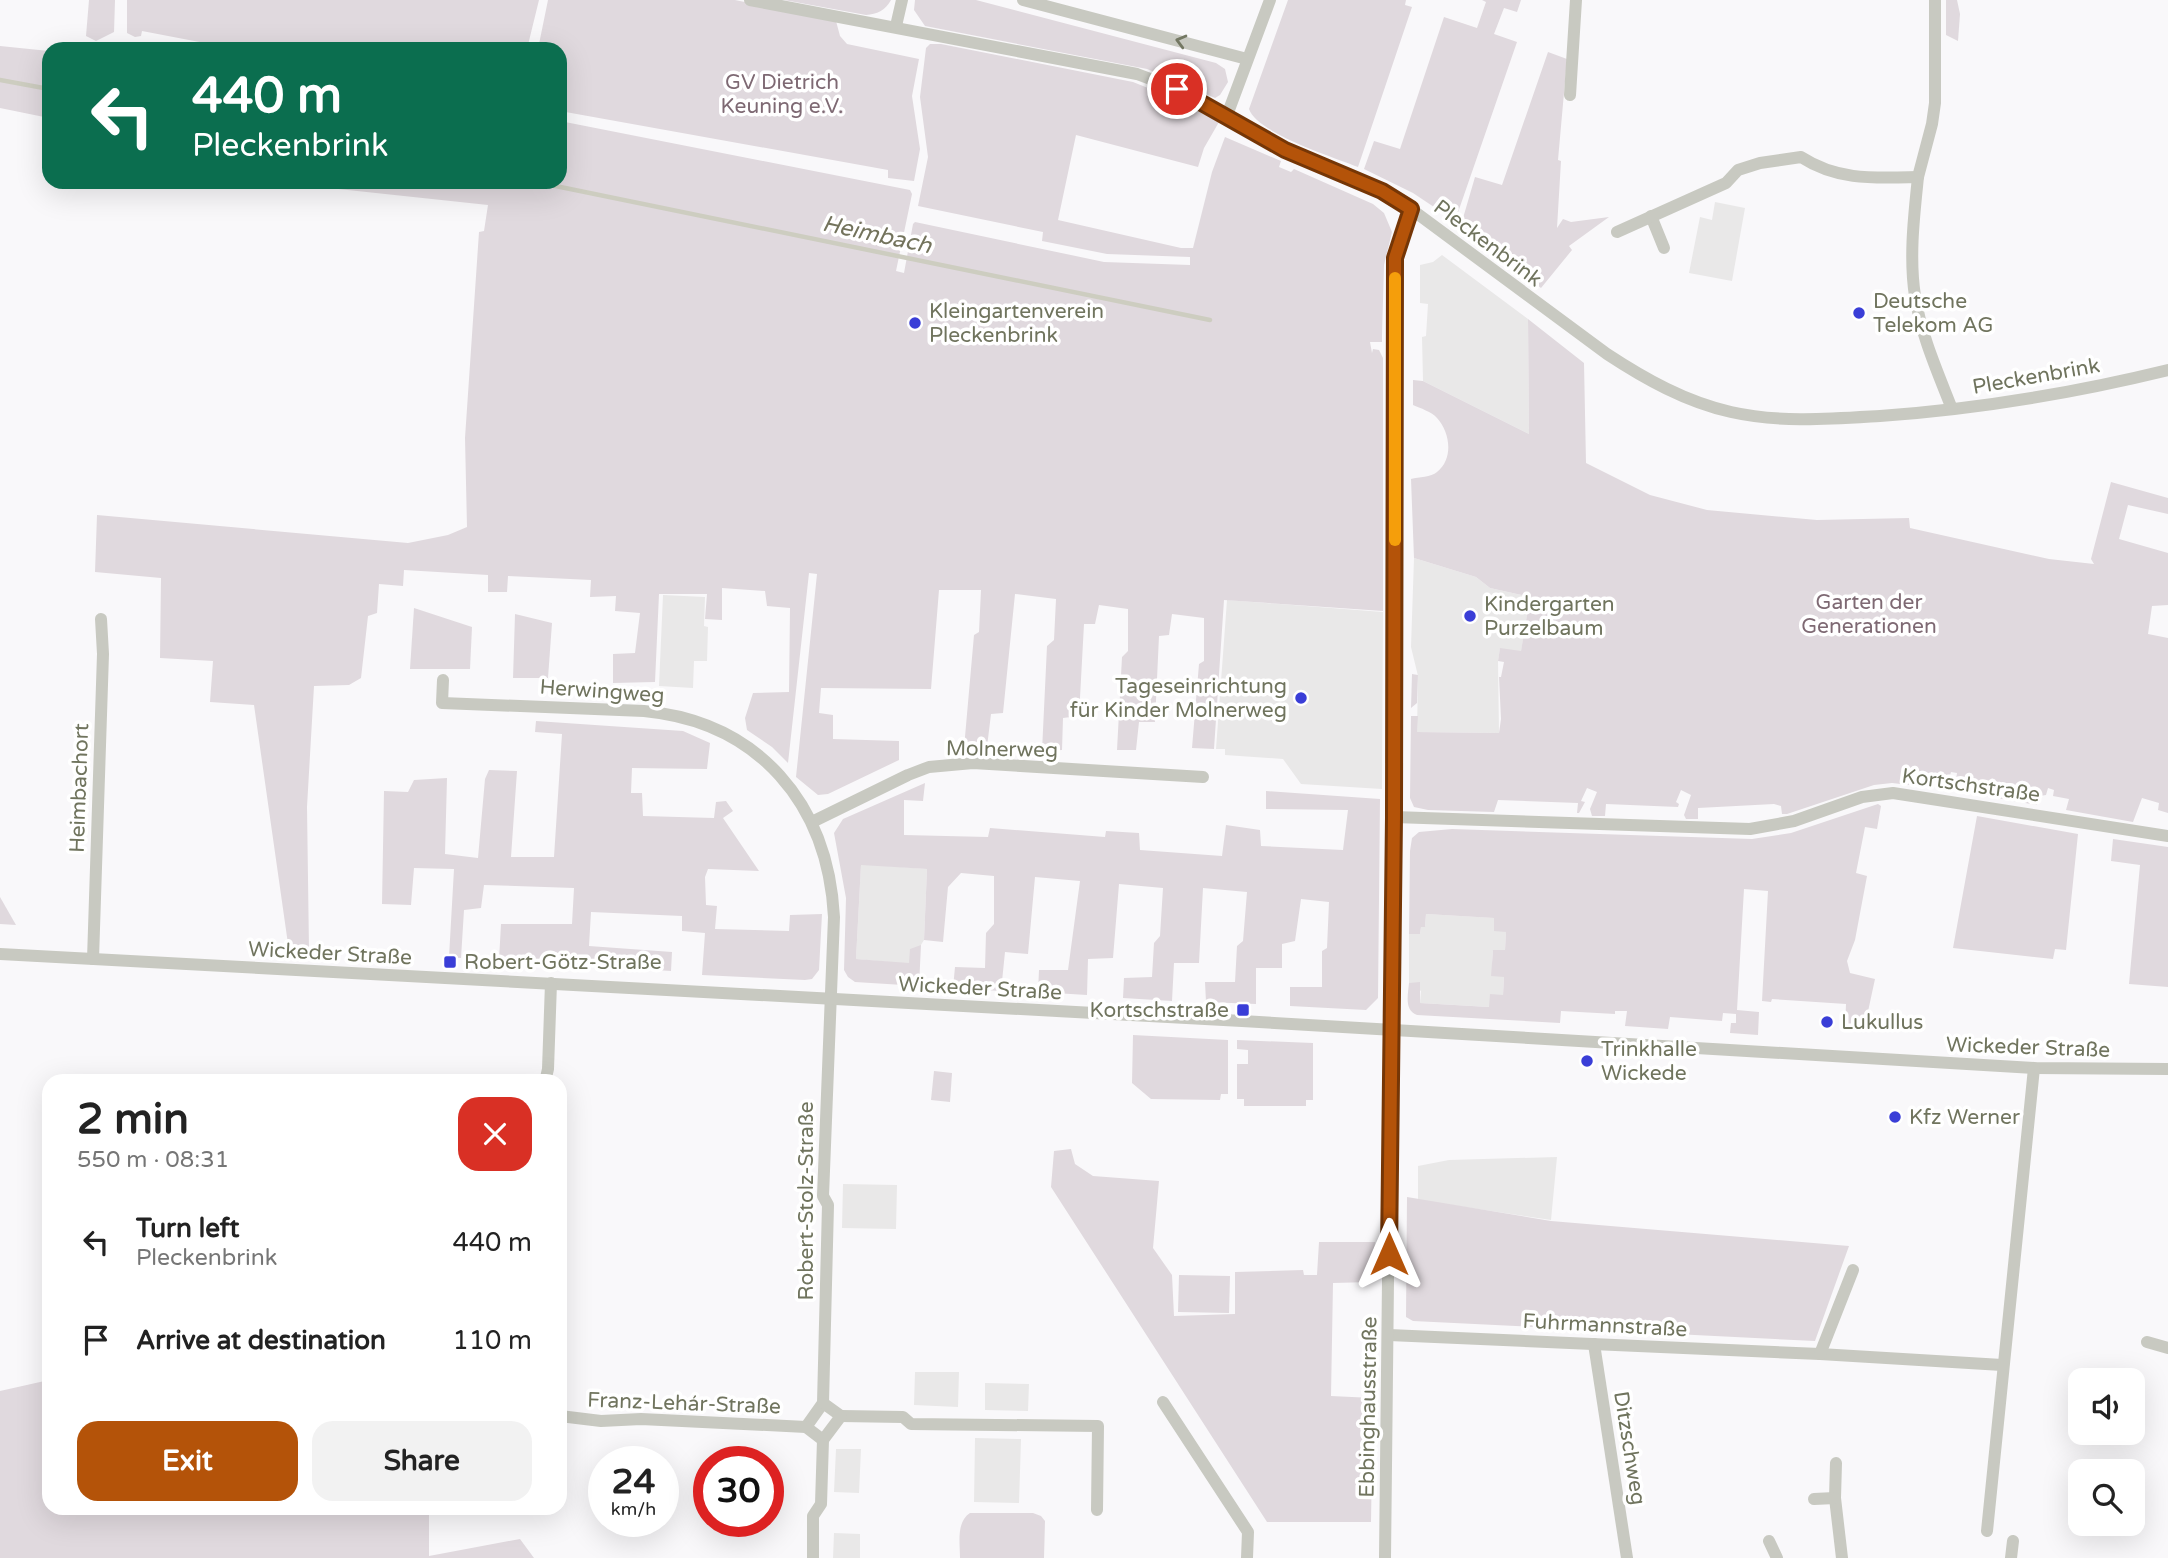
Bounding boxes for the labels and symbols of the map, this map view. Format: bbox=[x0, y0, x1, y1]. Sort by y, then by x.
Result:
one-way arrow bbox=[1175, 35, 1187, 49]
pin bbox=[1147, 59, 1207, 119]
park label: GV Dietrich Keuning e.V. bbox=[721, 70, 843, 119]
street label: Pleckenbrink bbox=[1429, 195, 1547, 292]
water label: Heimbach bbox=[820, 210, 935, 260]
place label: Deutsche Telekom AG bbox=[1873, 289, 1993, 338]
place label: Kleingartenverein Pleckenbrink bbox=[929, 299, 1104, 348]
marker: Deutsche Telekom AG bbox=[1851, 305, 1867, 321]
marker: Kleingartenverein Pleckenbrink bbox=[907, 315, 923, 331]
street label: Pleckenbrink bbox=[1970, 353, 2102, 400]
park label: Garten der Generationen bbox=[1801, 590, 1937, 639]
place label: Kindergarten Purzelbaum bbox=[1484, 592, 1615, 641]
marker: Kindergarten Purzelbaum bbox=[1462, 608, 1478, 624]
place label: Tageseinrichtung für Kinder Molnerweg bbox=[1070, 674, 1287, 723]
street label: Herwingweg bbox=[539, 675, 665, 708]
marker: Tageseinrichtung für Kinder Molnerweg bbox=[1293, 690, 1309, 706]
street label: Heimbachort bbox=[65, 723, 94, 853]
street label: Molnerweg bbox=[946, 736, 1058, 763]
street label: Kortschstraße bbox=[1900, 763, 2042, 808]
street label: Wickeder Straße bbox=[247, 937, 413, 970]
place label: Robert-Götz-Straße bbox=[464, 950, 662, 975]
marker: Robert-Götz-Straße bbox=[442, 954, 458, 970]
street label: Wickeder Straße bbox=[897, 972, 1063, 1005]
place label: Kortschstraße bbox=[1090, 998, 1229, 1023]
marker: Kortschstraße bbox=[1235, 1002, 1251, 1018]
place label: Lukullus bbox=[1841, 1010, 1923, 1035]
marker: Lukullus bbox=[1819, 1014, 1835, 1030]
street label: Wickeder Straße bbox=[1945, 1032, 2111, 1063]
place label: Trinkhalle Wickede bbox=[1601, 1037, 1697, 1086]
marker: Trinkhalle Wickede bbox=[1579, 1053, 1595, 1069]
street label: Robert-Stolz-Straße bbox=[794, 1101, 819, 1301]
place label: Kfz Werner bbox=[1909, 1105, 2020, 1130]
marker: Kfz Werner bbox=[1887, 1109, 1903, 1125]
position arrow bbox=[1352, 1217, 1426, 1291]
street label: Fuhrmannstraße bbox=[1522, 1309, 1688, 1342]
street label: Ebbinghausstraße bbox=[1354, 1316, 1383, 1498]
street label: Franz-Lehár-Straße bbox=[587, 1388, 781, 1419]
street label: Ditzschweg bbox=[1608, 1389, 1651, 1507]
speed limit sign: 30 bbox=[693, 1446, 784, 1537]

